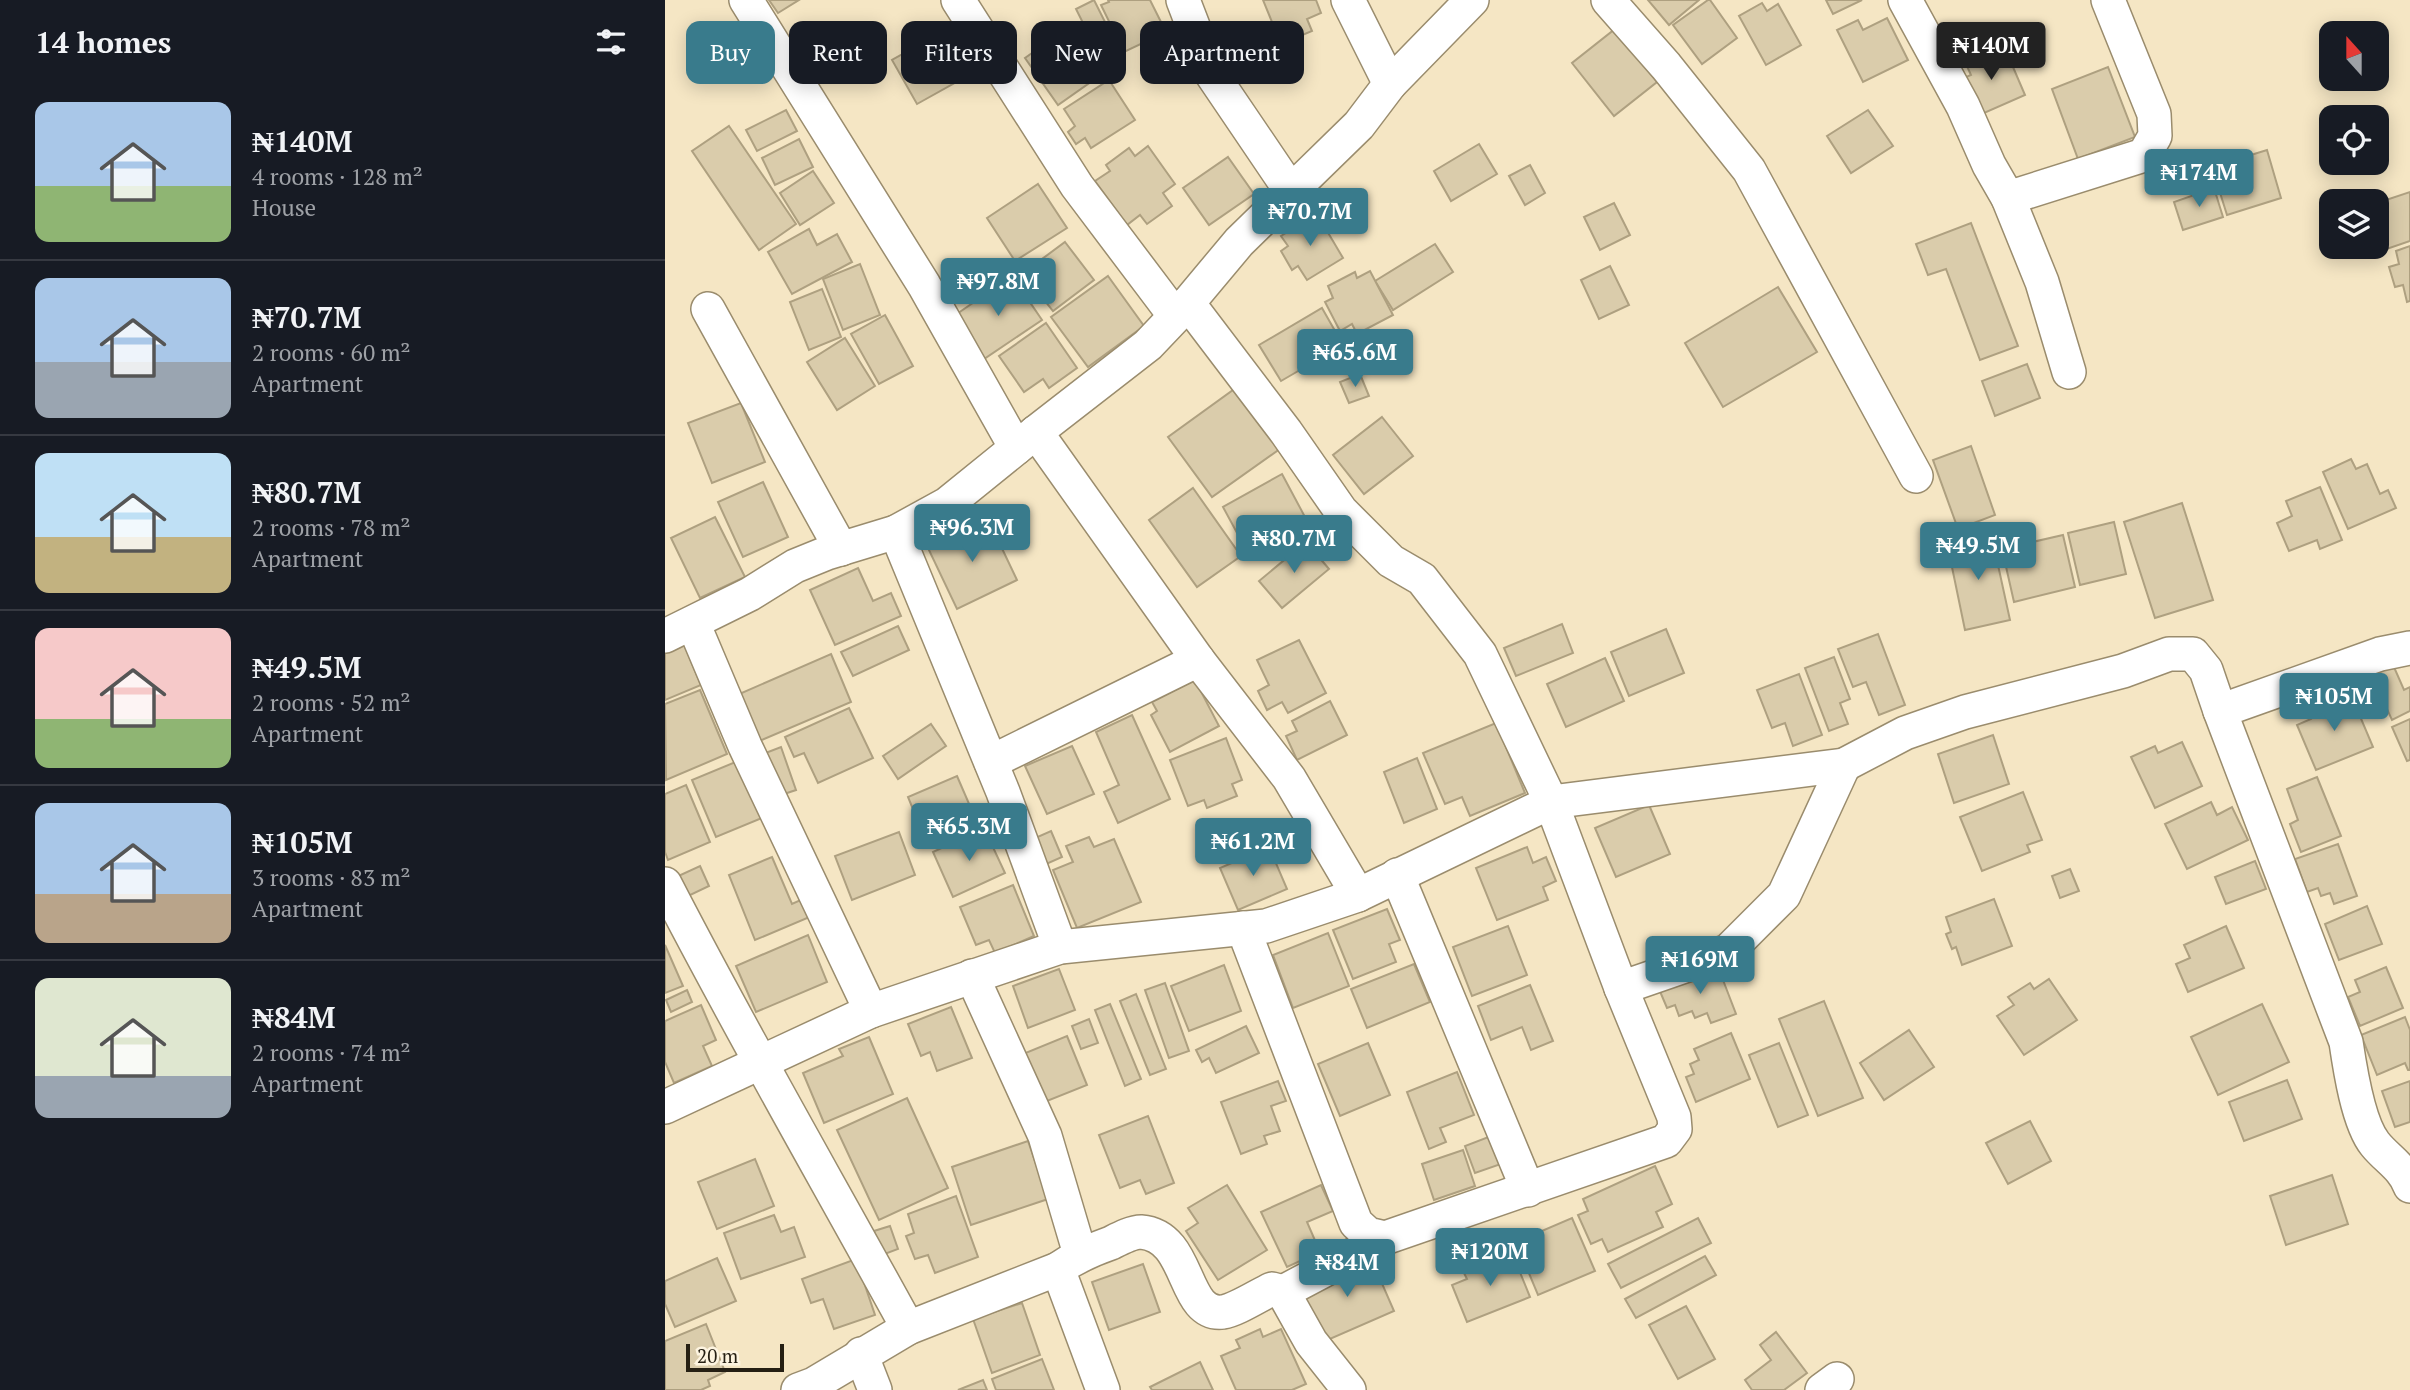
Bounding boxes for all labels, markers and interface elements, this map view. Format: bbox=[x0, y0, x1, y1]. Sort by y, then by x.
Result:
chip: Buy bbox=[686, 21, 775, 84]
chip: Rent bbox=[789, 21, 887, 84]
chip: Filters bbox=[901, 21, 1017, 84]
chip: New bbox=[1031, 21, 1126, 84]
chip: Apartment bbox=[1140, 21, 1304, 84]
north arrow bbox=[2319, 21, 2389, 91]
map controls bbox=[2319, 21, 2389, 259]
text: 14 homes bbox=[35, 22, 171, 62]
pin: ₦140M bbox=[1942, 22, 2040, 82]
icon: filters bbox=[592, 23, 630, 61]
text: ₦140M bbox=[1953, 29, 2030, 60]
button: locate bbox=[2319, 105, 2389, 175]
text: ₦140M bbox=[252, 121, 352, 161]
icon: home bbox=[91, 130, 175, 214]
pin: ₦174M bbox=[2150, 150, 2248, 209]
text: ₦174M bbox=[2161, 156, 2238, 187]
text: 4 rooms · 128 m² bbox=[252, 161, 423, 192]
pin: ₦70.7M bbox=[1253, 188, 1367, 248]
button: layers bbox=[2319, 189, 2389, 259]
text: House bbox=[252, 192, 316, 223]
text: ₦70.7M bbox=[1268, 195, 1352, 226]
pin: ₦97.8M bbox=[941, 258, 1055, 318]
text: ₦97.8M bbox=[957, 265, 1039, 296]
text: ₦70.7M bbox=[252, 297, 361, 337]
icon: home bbox=[91, 306, 175, 390]
pin: ₦65.6M bbox=[1298, 330, 1412, 389]
text: ₦65.6M bbox=[1313, 336, 1397, 367]
text: 2 rooms · 60 m² bbox=[252, 337, 411, 368]
text: Apartment bbox=[252, 368, 363, 399]
text: ₦80.7M bbox=[252, 472, 361, 512]
icon: home bbox=[91, 481, 175, 565]
pin: ₦96.3M bbox=[915, 504, 1029, 564]
text: ₦96.3M bbox=[930, 511, 1014, 542]
text: 2 rooms · 78 m² bbox=[252, 512, 411, 543]
pin: ₦80.7M bbox=[1237, 516, 1351, 575]
text: ₦80.7M bbox=[1252, 522, 1336, 553]
pin: ₦49.5M bbox=[1921, 522, 2035, 582]
text: ₦49.5M bbox=[1936, 529, 2020, 560]
text: Apartment bbox=[252, 543, 363, 574]
text: ₦49.5M bbox=[252, 647, 361, 687]
icon: home bbox=[91, 656, 175, 740]
pin: ₦105M bbox=[2285, 674, 2383, 733]
text: ₦105M bbox=[2296, 680, 2373, 711]
text: 2 rooms · 52 m² bbox=[252, 687, 411, 718]
text: Apartment bbox=[252, 718, 363, 749]
pin: ₦65.3M bbox=[912, 804, 1026, 863]
text: ₦65.3M bbox=[927, 810, 1011, 841]
pin: ₦61.2M bbox=[1196, 818, 1310, 878]
text: ₦105M bbox=[252, 822, 352, 862]
text: ₦61.2M bbox=[1211, 825, 1295, 856]
icon: home bbox=[91, 831, 175, 915]
text: 3 rooms · 83 m² bbox=[252, 862, 411, 893]
text: Apartment bbox=[252, 893, 363, 924]
pin: ₦169M bbox=[1651, 936, 1749, 996]
text: ₦169M bbox=[1662, 943, 1739, 974]
text: ₦84M bbox=[252, 997, 335, 1037]
icon: home bbox=[91, 1006, 175, 1090]
text: 2 rooms · 74 m² bbox=[252, 1037, 411, 1068]
text: Apartment bbox=[252, 1068, 363, 1099]
pin: ₦120M bbox=[1441, 1228, 1539, 1288]
text: ₦120M bbox=[1452, 1235, 1529, 1266]
pin: ₦84M bbox=[1306, 1240, 1388, 1299]
text: ₦84M bbox=[1315, 1246, 1379, 1277]
scale bar bbox=[686, 1341, 784, 1373]
text: 20 m bbox=[697, 1343, 738, 1368]

